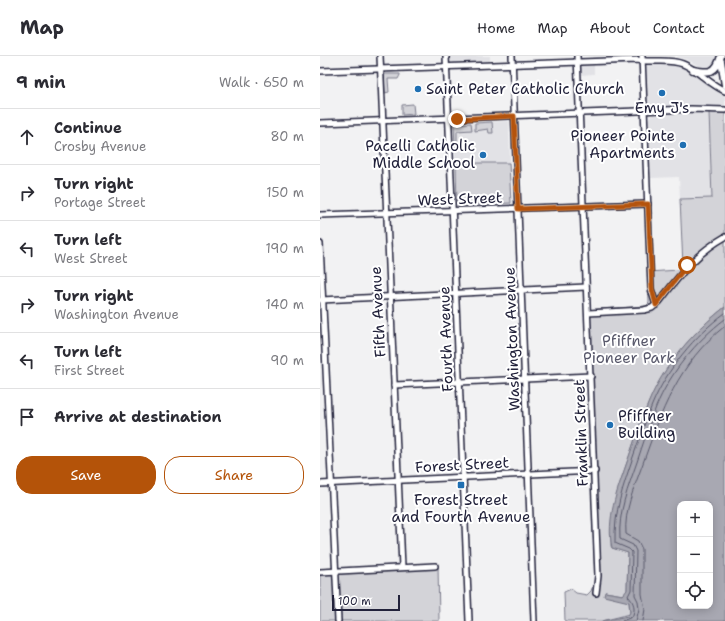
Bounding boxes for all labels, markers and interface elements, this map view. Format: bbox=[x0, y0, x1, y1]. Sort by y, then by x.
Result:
text: Map bbox=[20, 15, 64, 40]
text: Home bbox=[477, 19, 516, 37]
text: Map bbox=[538, 19, 568, 37]
text: About bbox=[590, 19, 631, 37]
text: Contact bbox=[653, 19, 705, 37]
text: 9 min bbox=[16, 71, 66, 93]
text: Walk · 650 m bbox=[219, 74, 304, 91]
place label: Saint Peter Catholic Church bbox=[426, 79, 624, 99]
marker: Saint Peter Catholic Church bbox=[413, 84, 423, 94]
marker: Emy J's bbox=[657, 88, 667, 98]
place label: Emy J's bbox=[635, 98, 689, 118]
route end bbox=[448, 110, 466, 128]
text: Continue bbox=[54, 118, 122, 138]
icon: ahead bbox=[16, 126, 38, 148]
place label: Pioneer Pointe Apartments bbox=[571, 126, 675, 163]
text: 80 m bbox=[270, 128, 304, 145]
place label: Pacelli Catholic Middle School bbox=[365, 136, 475, 173]
text: Crosby Avenue bbox=[54, 138, 146, 155]
marker: Pioneer Pointe Apartments bbox=[678, 140, 688, 150]
marker: Pacelli Catholic Middle School bbox=[478, 150, 488, 160]
text: Turn right bbox=[54, 174, 134, 194]
icon: right bbox=[16, 182, 38, 204]
text: 150 m bbox=[266, 184, 304, 201]
street label: West Street bbox=[417, 188, 503, 210]
text: Portage Street bbox=[54, 194, 146, 211]
text: Turn left bbox=[54, 230, 122, 250]
icon: left bbox=[16, 238, 38, 260]
text: 190 m bbox=[265, 240, 304, 257]
text: West Street bbox=[54, 250, 128, 267]
route start bbox=[678, 256, 696, 274]
street label: Fifth Avenue bbox=[366, 266, 390, 358]
street label: Washington Avenue bbox=[499, 267, 525, 411]
text: Turn right bbox=[54, 286, 134, 306]
street label: Fourth Avenue bbox=[434, 286, 458, 392]
icon: right bbox=[16, 294, 38, 316]
text: 140 m bbox=[265, 296, 304, 313]
text: Washington Avenue bbox=[54, 306, 179, 323]
park label: Pfiffner Pioneer Park bbox=[583, 331, 675, 368]
text: Turn left bbox=[54, 342, 122, 362]
icon: left bbox=[16, 350, 38, 372]
text: 90 m bbox=[270, 352, 304, 369]
text: First Street bbox=[54, 362, 125, 379]
street label: Franklin Street bbox=[569, 379, 593, 487]
icon: arrive bbox=[16, 406, 38, 428]
place label: Pfiffner Building bbox=[618, 406, 675, 443]
text: Arrive at destination bbox=[54, 407, 222, 427]
marker: Pfiffner Building bbox=[605, 420, 615, 430]
street label: Forest Street bbox=[414, 453, 510, 477]
button: Save bbox=[16, 456, 156, 494]
button: Share bbox=[164, 456, 304, 494]
marker: Forest Street and Fourth Avenue bbox=[456, 480, 466, 490]
place label: Forest Street and Fourth Avenue bbox=[392, 490, 530, 527]
map controls bbox=[677, 501, 713, 609]
button: + bbox=[677, 501, 713, 537]
button: − bbox=[677, 537, 713, 573]
button: locate bbox=[677, 573, 713, 609]
scale bar bbox=[332, 593, 400, 612]
text: 100 m bbox=[338, 594, 371, 609]

